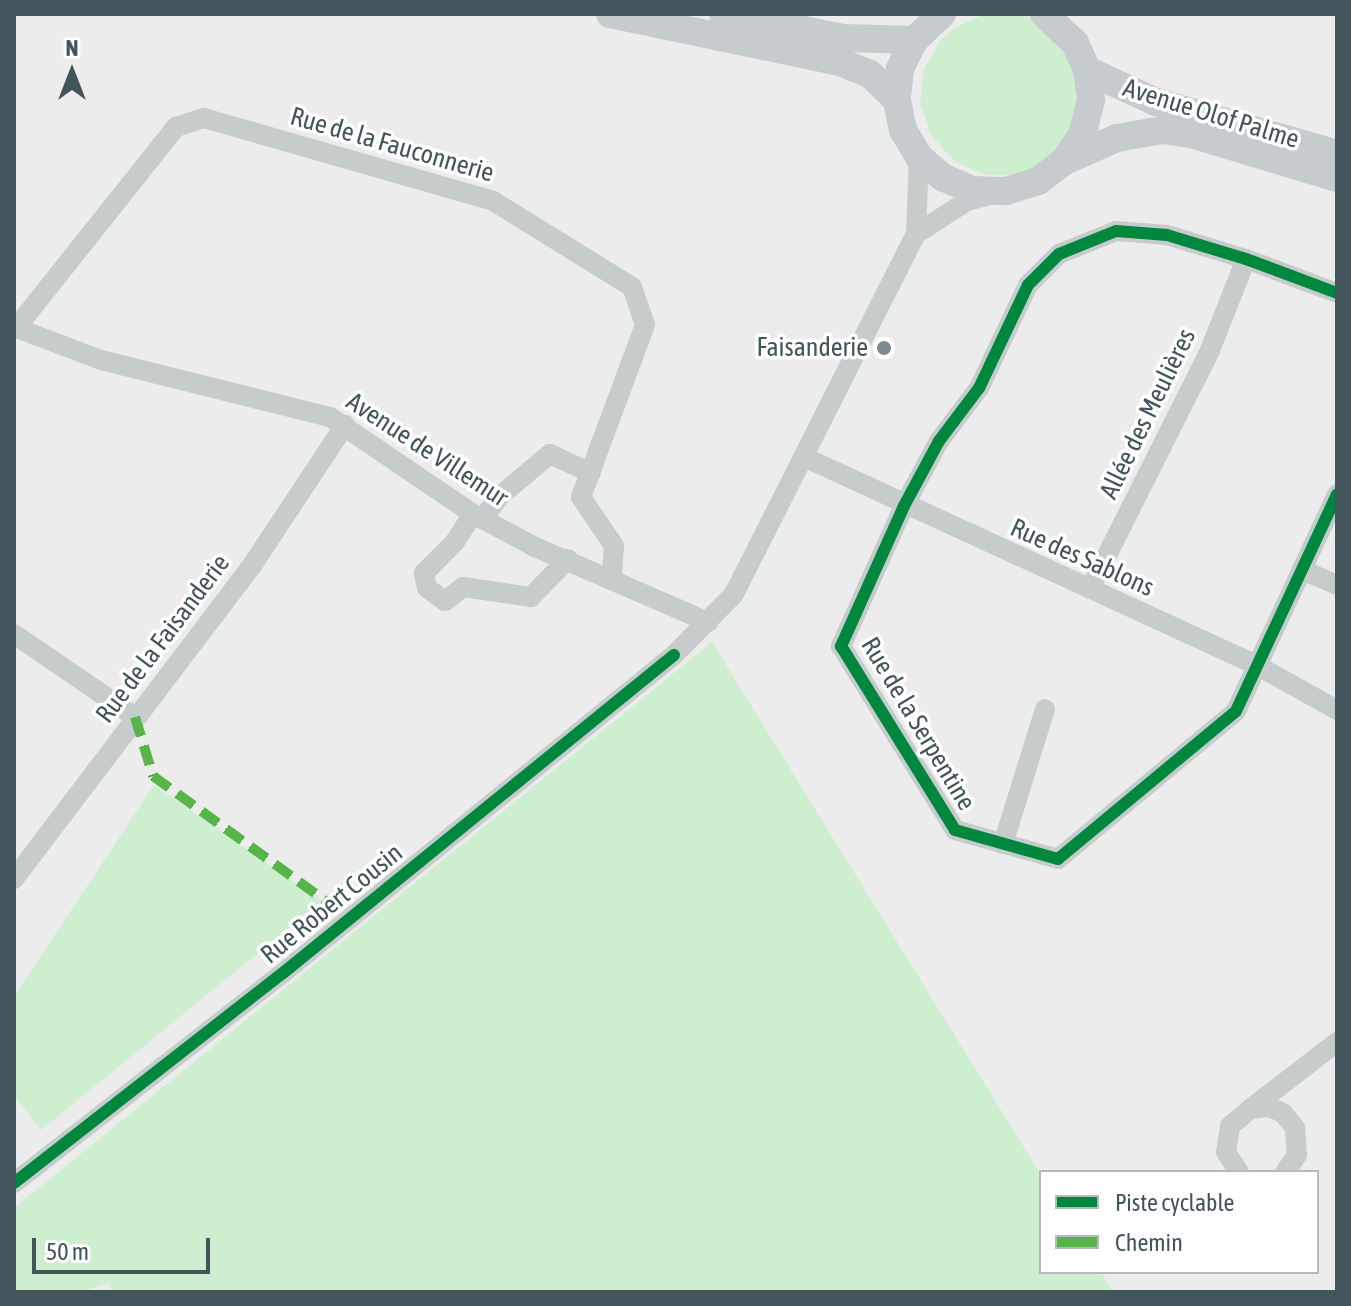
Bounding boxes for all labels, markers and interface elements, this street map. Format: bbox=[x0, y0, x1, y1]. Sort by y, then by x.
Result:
north arrow bbox=[32, 32, 112, 112]
text: N bbox=[66, 35, 78, 61]
street label: Avenue Olof Palme bbox=[1119, 72, 1303, 156]
street label: Rue de la Fauconnerie bbox=[287, 101, 497, 189]
street label: Allée des Meulières bbox=[1093, 324, 1203, 504]
place label: Faisanderie bbox=[757, 332, 868, 364]
marker: Faisanderie bbox=[875, 339, 893, 357]
street label: Avenue de Villemur bbox=[340, 386, 514, 514]
street label: Rue des Sablons bbox=[1005, 512, 1159, 604]
street label: Rue de la Faisanderie bbox=[90, 549, 236, 729]
street label: Rue de la Serpentine bbox=[854, 632, 982, 816]
street label: Rue Robert Cousin bbox=[255, 837, 409, 971]
legend bbox=[1039, 1170, 1319, 1274]
text: Piste cyclable bbox=[1115, 1189, 1234, 1216]
scale bar bbox=[36, 1222, 214, 1272]
text: Chemin bbox=[1115, 1229, 1183, 1256]
text: 50 m bbox=[46, 1238, 89, 1265]

